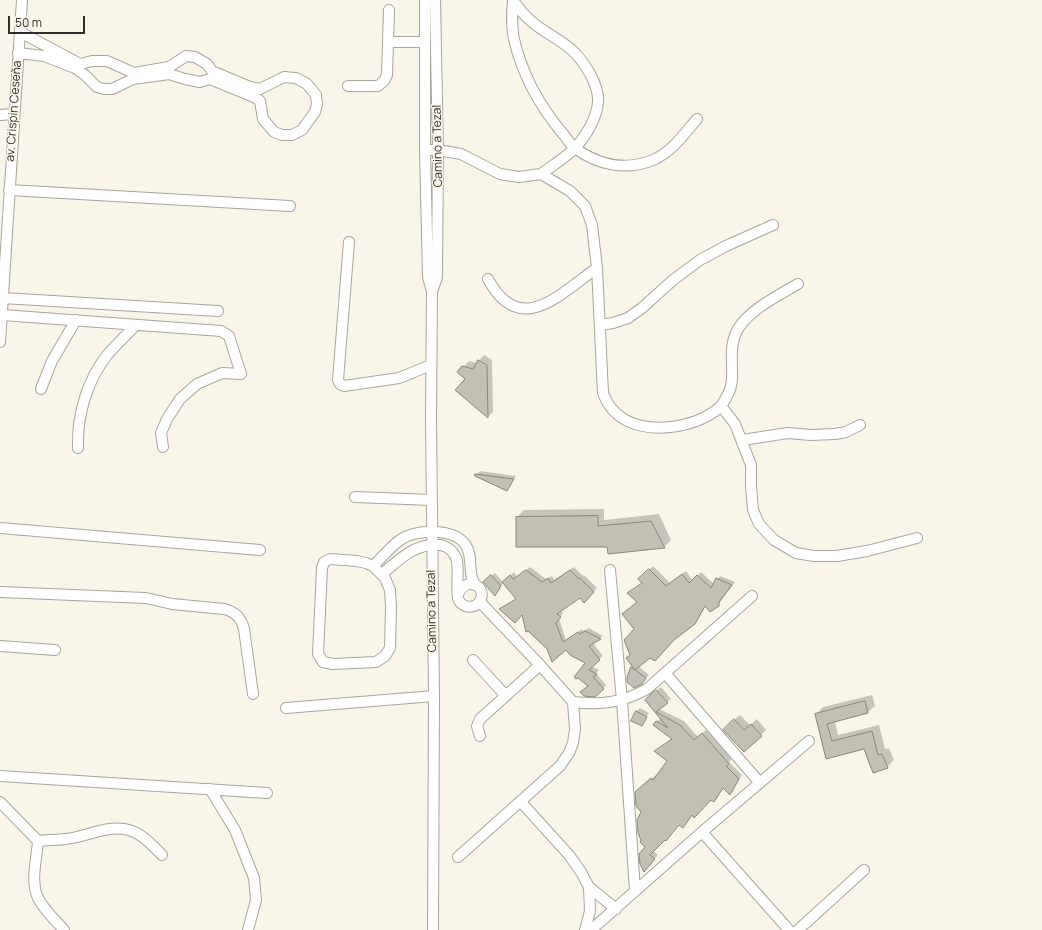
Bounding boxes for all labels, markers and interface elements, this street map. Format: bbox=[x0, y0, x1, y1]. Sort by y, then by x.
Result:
scale bar bbox=[10, 8, 87, 34]
text: 50 m bbox=[15, 14, 42, 31]
street label: av. Crispin Ceseña bbox=[3, 60, 25, 162]
street label: Camino a Tezal bbox=[430, 105, 446, 187]
street label: Camino a Tezal bbox=[424, 570, 440, 652]

